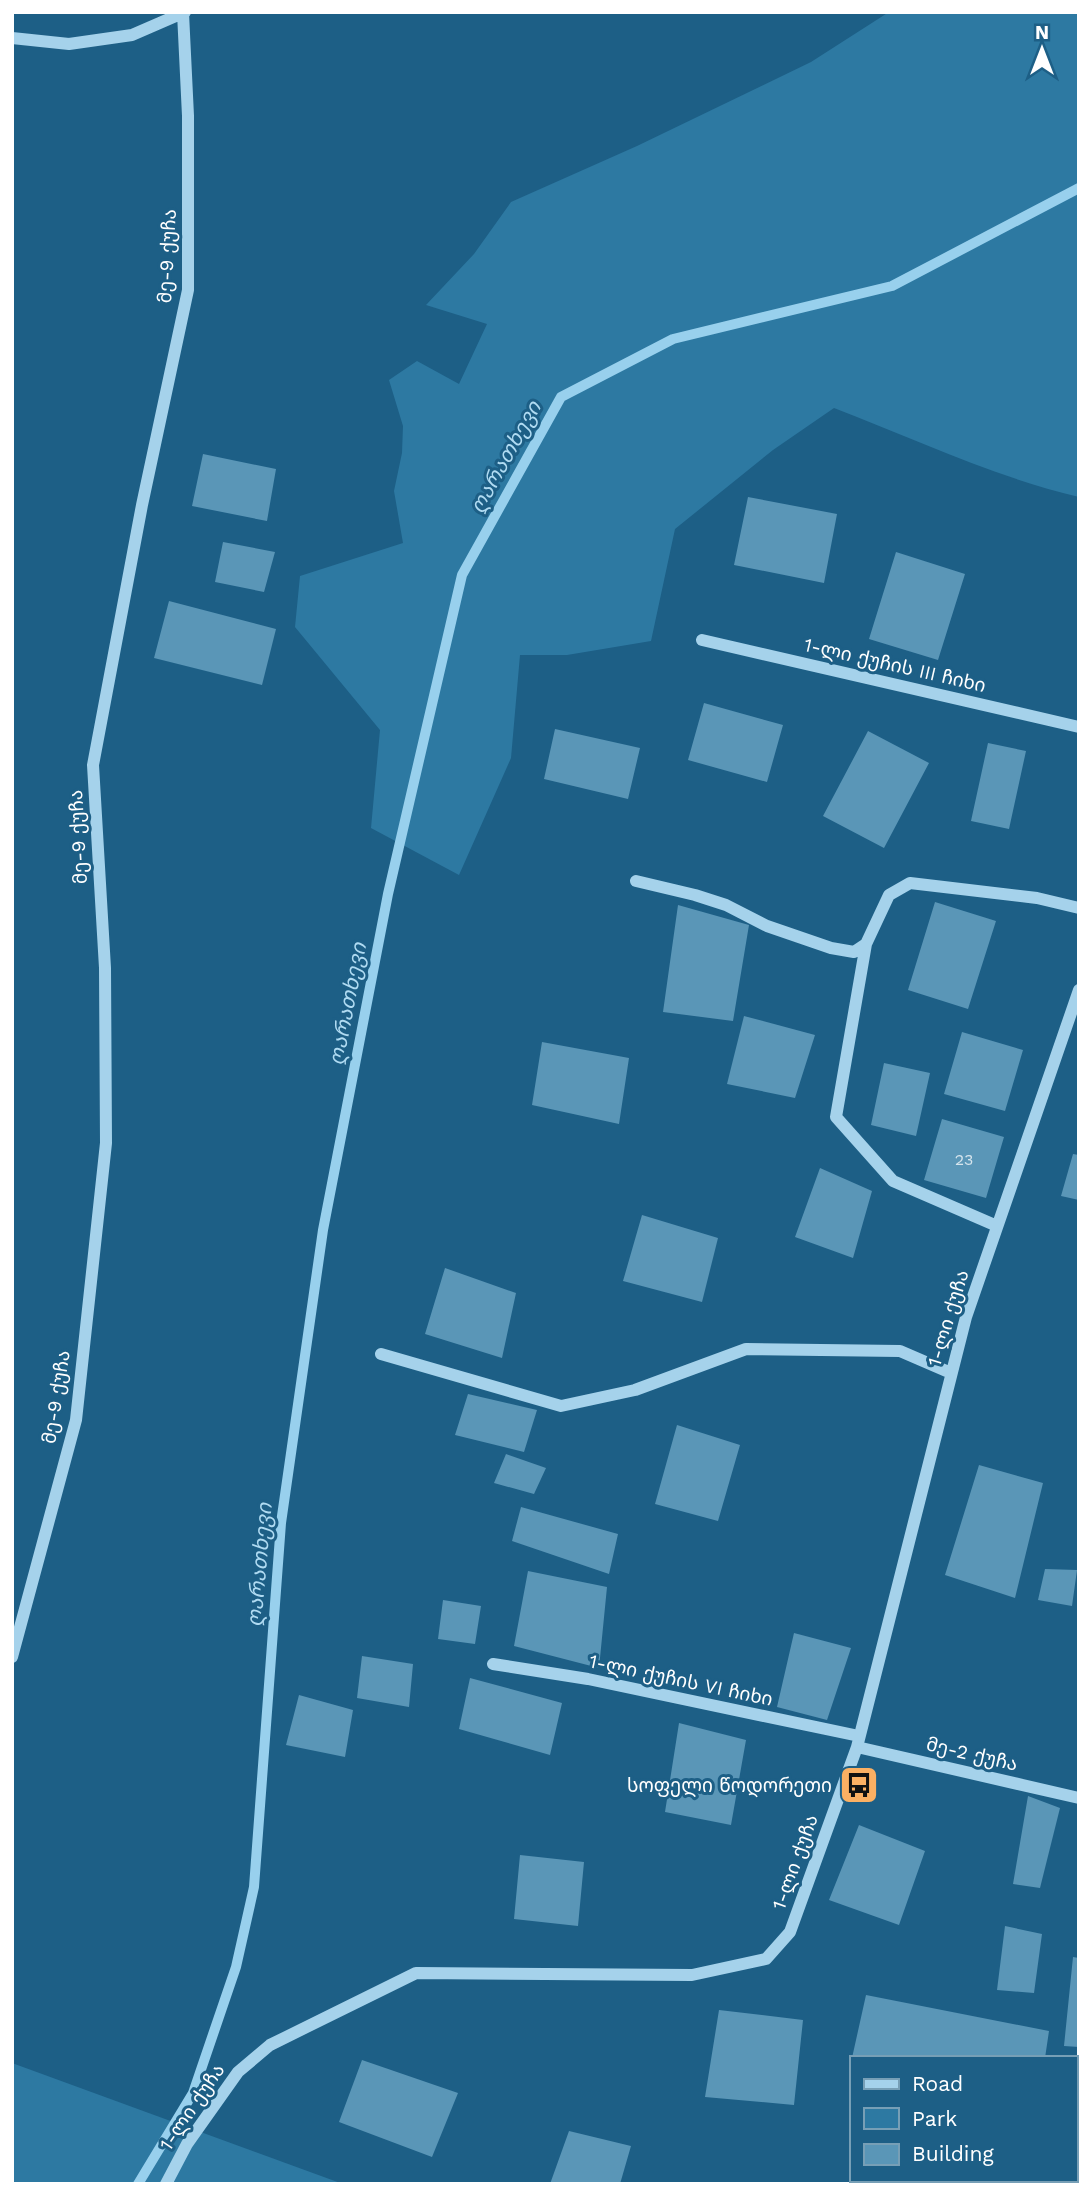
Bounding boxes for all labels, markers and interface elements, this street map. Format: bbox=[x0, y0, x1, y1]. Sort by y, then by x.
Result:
north arrow bbox=[1007, 14, 1077, 84]
text: N bbox=[1035, 21, 1049, 44]
street label: მე-9 ქუჩა bbox=[153, 208, 181, 304]
water label: ღარათხევი bbox=[464, 396, 547, 518]
street label: 1-ლი ქუჩის III ჩიხი bbox=[802, 633, 988, 698]
street label: მე-9 ქუჩა bbox=[64, 789, 92, 885]
water label: ღარათხევი bbox=[323, 940, 372, 1068]
house number: 23 bbox=[955, 1150, 973, 1169]
street label: 1-ლი ქუჩა bbox=[922, 1267, 975, 1369]
street label: მე-9 ქუჩა bbox=[37, 1349, 75, 1445]
water label: ღარათხევი bbox=[241, 1501, 278, 1628]
street label: 1-ლი ქუჩის VI ჩიხი bbox=[587, 1649, 775, 1712]
street label: მე-2 ქუჩა bbox=[924, 1732, 1020, 1776]
bus stop icon: სოფელი წოდორეთი bbox=[838, 1764, 880, 1806]
place label: სოფელი წოდორეთი bbox=[627, 1774, 832, 1798]
street label: 1-ლი ქუჩა bbox=[767, 1811, 824, 1913]
legend bbox=[850, 2056, 1077, 2182]
street label: 1-ლი ქუჩა bbox=[155, 2059, 230, 2155]
text: Road bbox=[912, 2071, 963, 2096]
text: Park bbox=[912, 2106, 957, 2131]
text: Building bbox=[912, 2141, 994, 2166]

